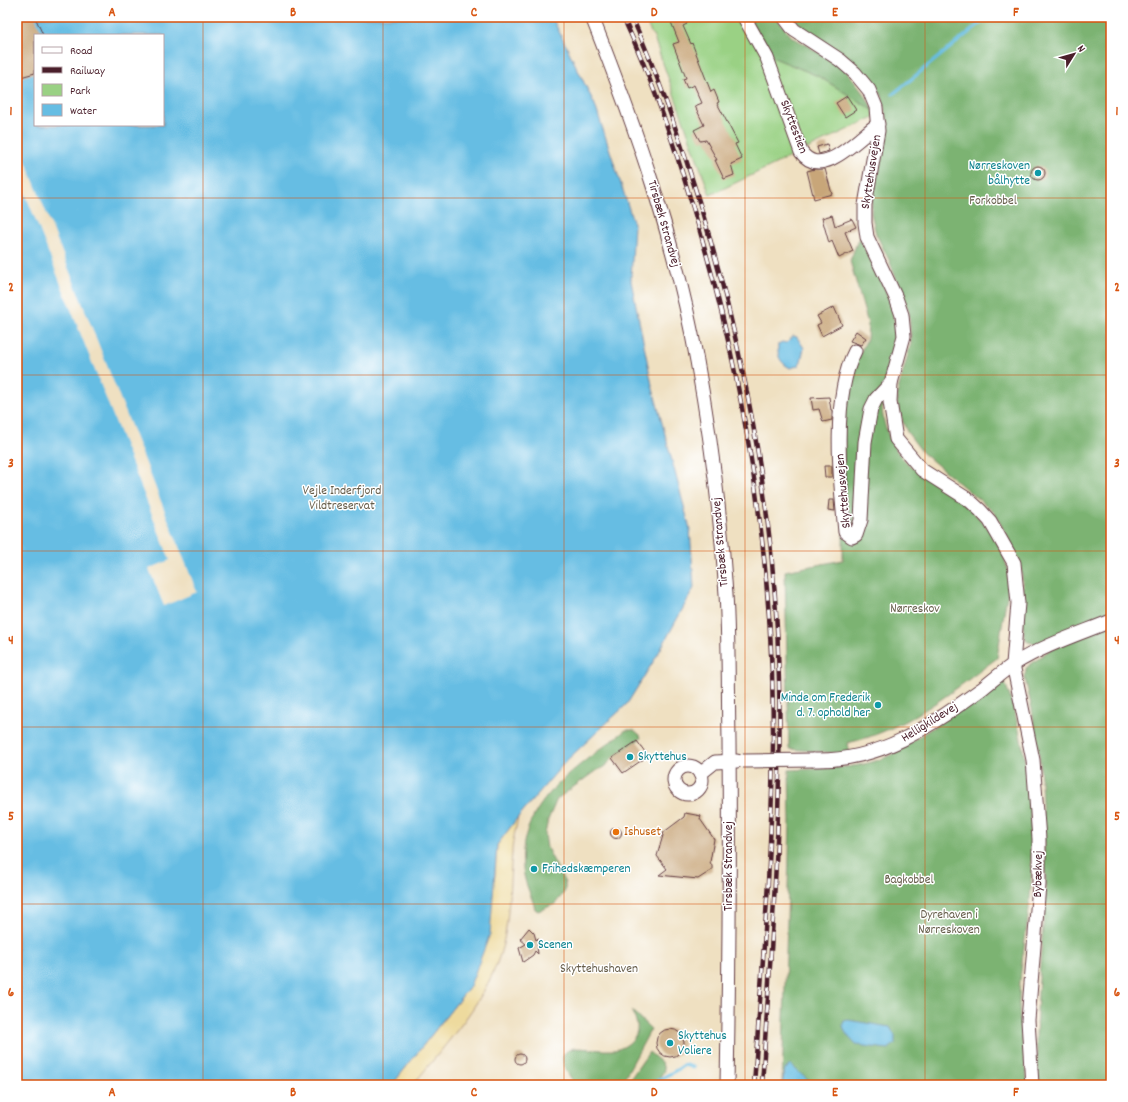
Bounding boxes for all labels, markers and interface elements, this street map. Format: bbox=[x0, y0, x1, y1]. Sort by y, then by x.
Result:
text: A bbox=[108, 4, 116, 23]
text: B bbox=[290, 4, 296, 23]
text: C bbox=[471, 4, 478, 23]
text: D bbox=[651, 4, 658, 23]
text: E bbox=[832, 4, 839, 23]
text: F bbox=[1013, 4, 1019, 23]
legend bbox=[34, 34, 164, 126]
north arrow bbox=[1054, 34, 1094, 74]
text: N bbox=[1072, 42, 1089, 57]
text: Road bbox=[70, 43, 92, 60]
text: Railway bbox=[70, 63, 106, 80]
text: Park bbox=[70, 83, 91, 100]
street label: Skyttestien bbox=[774, 97, 812, 157]
text: 1 bbox=[10, 103, 13, 122]
text: Water bbox=[70, 103, 97, 120]
text: 1 bbox=[1116, 103, 1119, 122]
street label: Skyttehusvejen bbox=[857, 133, 887, 211]
place label: Nørreskoven bålhytte bbox=[969, 157, 1030, 191]
marker: Nørreskoven bålhytte bbox=[1033, 168, 1043, 178]
street label: Tirsbæk Strandvej bbox=[641, 178, 685, 270]
park label: Forkobbel bbox=[969, 192, 1017, 211]
text: 2 bbox=[8, 279, 14, 298]
text: 2 bbox=[1114, 279, 1120, 298]
street label: Skyttehusvejen bbox=[831, 453, 857, 529]
text: 3 bbox=[8, 455, 14, 474]
text: 3 bbox=[1114, 455, 1120, 474]
park label: Vejle Inderfjord Vildtreservat bbox=[303, 482, 381, 516]
street label: Tirsbæk Strandvej bbox=[708, 496, 734, 588]
park label: Nørreskov bbox=[890, 600, 940, 619]
text: 4 bbox=[8, 632, 14, 651]
text: 4 bbox=[1114, 632, 1120, 651]
place label: Minde om Frederik d. 7. ophold her bbox=[781, 689, 870, 723]
street label: Helligkildevej bbox=[898, 698, 962, 748]
marker: Minde om Frederik d. 7. ophold her bbox=[873, 700, 883, 710]
place label: Skyttehus bbox=[638, 748, 687, 767]
marker: Skyttehus bbox=[625, 752, 635, 762]
text: 5 bbox=[8, 808, 14, 827]
text: 5 bbox=[1114, 808, 1120, 827]
street label: Tirsbæk Strandvej bbox=[720, 821, 739, 911]
place label: Ishuset bbox=[624, 823, 661, 842]
marker: Ishuset bbox=[611, 827, 621, 837]
street label: Bybækvej bbox=[1029, 850, 1049, 898]
place label: Frihedskæmperen bbox=[542, 860, 631, 879]
marker: Frihedskæmperen bbox=[529, 864, 539, 874]
park label: Bagkobbel bbox=[884, 871, 934, 890]
park label: Dyrehaven i Nørreskoven bbox=[918, 906, 980, 940]
place label: Scenen bbox=[538, 936, 572, 955]
marker: Scenen bbox=[525, 940, 535, 950]
park label: Skyttehushaven bbox=[560, 960, 638, 979]
text: 6 bbox=[8, 984, 15, 1003]
text: 6 bbox=[1114, 984, 1121, 1003]
place label: Skyttehus Voliere bbox=[678, 1027, 727, 1061]
marker: Skyttehus Voliere bbox=[665, 1038, 675, 1048]
text: A bbox=[108, 1084, 116, 1102]
text: B bbox=[290, 1084, 296, 1102]
text: C bbox=[471, 1084, 478, 1102]
text: D bbox=[651, 1084, 658, 1102]
text: E bbox=[832, 1084, 839, 1102]
text: F bbox=[1013, 1084, 1019, 1102]

